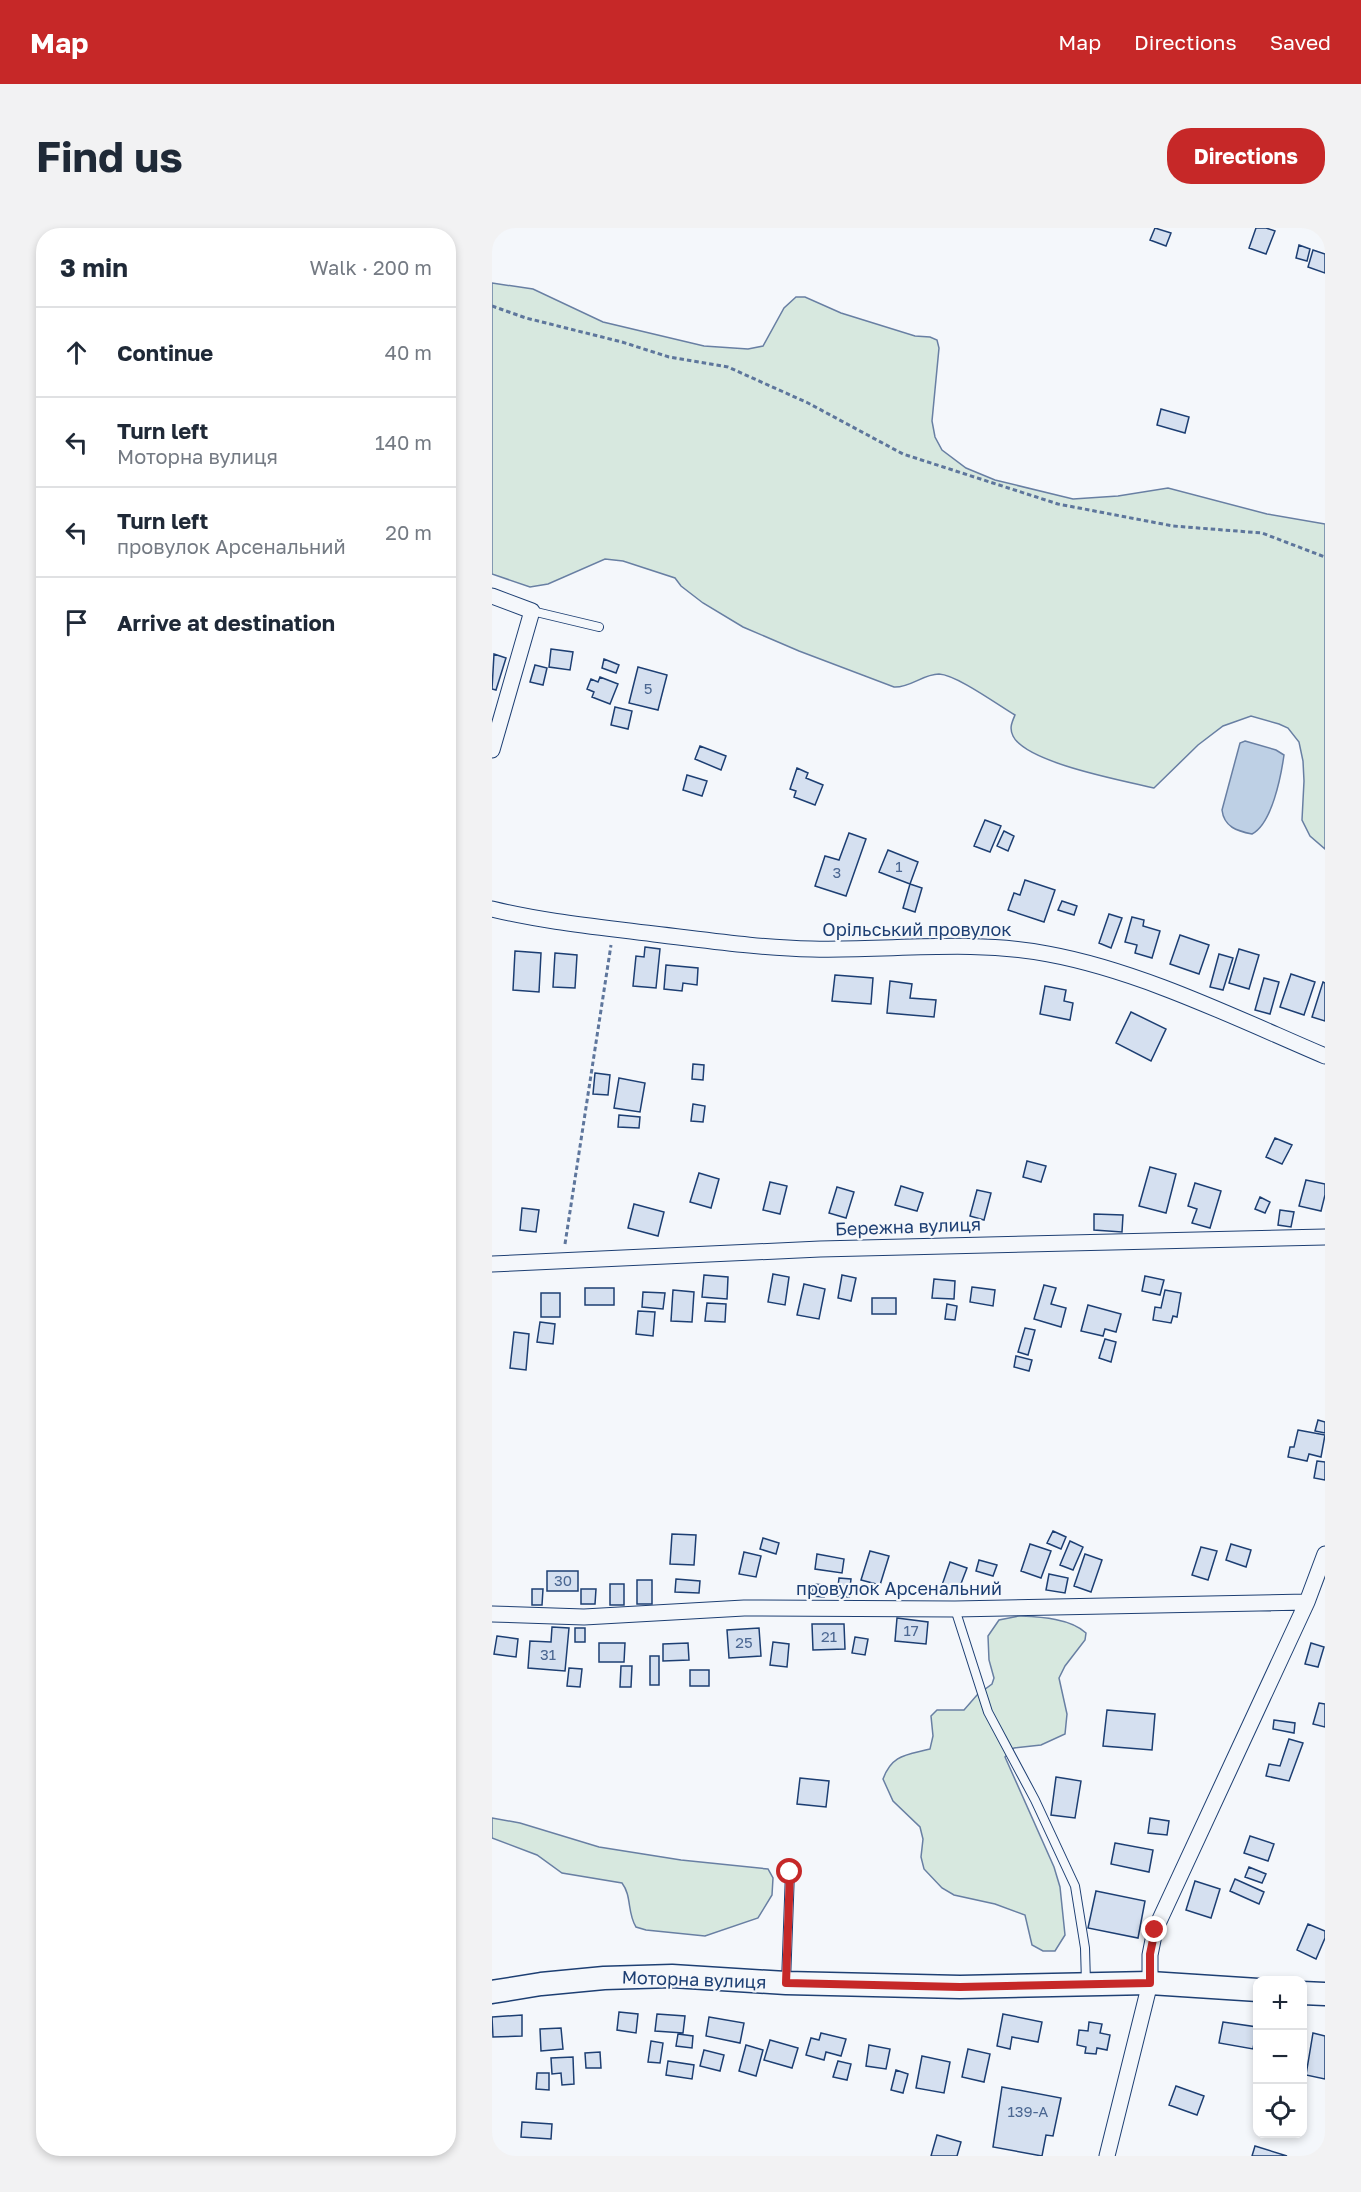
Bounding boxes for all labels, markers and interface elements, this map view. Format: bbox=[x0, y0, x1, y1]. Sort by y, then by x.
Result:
text: Map bbox=[30, 26, 88, 59]
text: Map bbox=[1058, 29, 1101, 55]
text: Directions bbox=[1134, 29, 1237, 55]
text: Saved bbox=[1270, 29, 1331, 55]
button: Directions bbox=[1167, 128, 1325, 184]
text: Find us bbox=[36, 131, 183, 181]
text: 3 min bbox=[60, 252, 128, 283]
text: Walk · 200 m bbox=[310, 255, 432, 279]
icon: ahead bbox=[60, 336, 93, 369]
text: Continue bbox=[117, 339, 213, 366]
text: 40 m bbox=[385, 340, 432, 364]
text: Turn left bbox=[117, 417, 208, 444]
icon: left bbox=[60, 426, 93, 459]
text: 140 m bbox=[375, 430, 432, 454]
text: Моторна вулиця bbox=[117, 444, 278, 468]
text: Turn left bbox=[117, 507, 208, 534]
icon: left bbox=[60, 516, 93, 549]
text: 20 m bbox=[385, 520, 432, 544]
text: провулок Арсенальний bbox=[117, 534, 346, 558]
icon: arrive bbox=[60, 606, 93, 639]
text: Arrive at destination bbox=[117, 609, 335, 636]
house number: 5 bbox=[644, 679, 652, 697]
house number: 1 bbox=[895, 857, 903, 875]
house number: 3 bbox=[833, 863, 841, 881]
street label: Орільський провулок bbox=[822, 918, 1012, 940]
street label: Бережна вулиця bbox=[835, 1212, 981, 1240]
house number: 30 bbox=[554, 1571, 572, 1589]
street label: провулок Арсенальний bbox=[796, 1577, 1002, 1599]
house number: 17 bbox=[903, 1621, 919, 1639]
house number: 21 bbox=[821, 1627, 837, 1645]
house number: 25 bbox=[735, 1633, 753, 1651]
house number: 31 bbox=[540, 1645, 556, 1663]
route start bbox=[776, 1858, 802, 1884]
route end bbox=[1141, 1916, 1167, 1942]
street label: Моторна вулиця bbox=[621, 1965, 767, 1993]
map controls bbox=[1253, 1976, 1307, 2138]
button: + bbox=[1253, 1976, 1307, 2030]
button: − bbox=[1253, 2030, 1307, 2084]
button: locate bbox=[1253, 2084, 1307, 2138]
house number: 139-А bbox=[1008, 2102, 1048, 2120]

